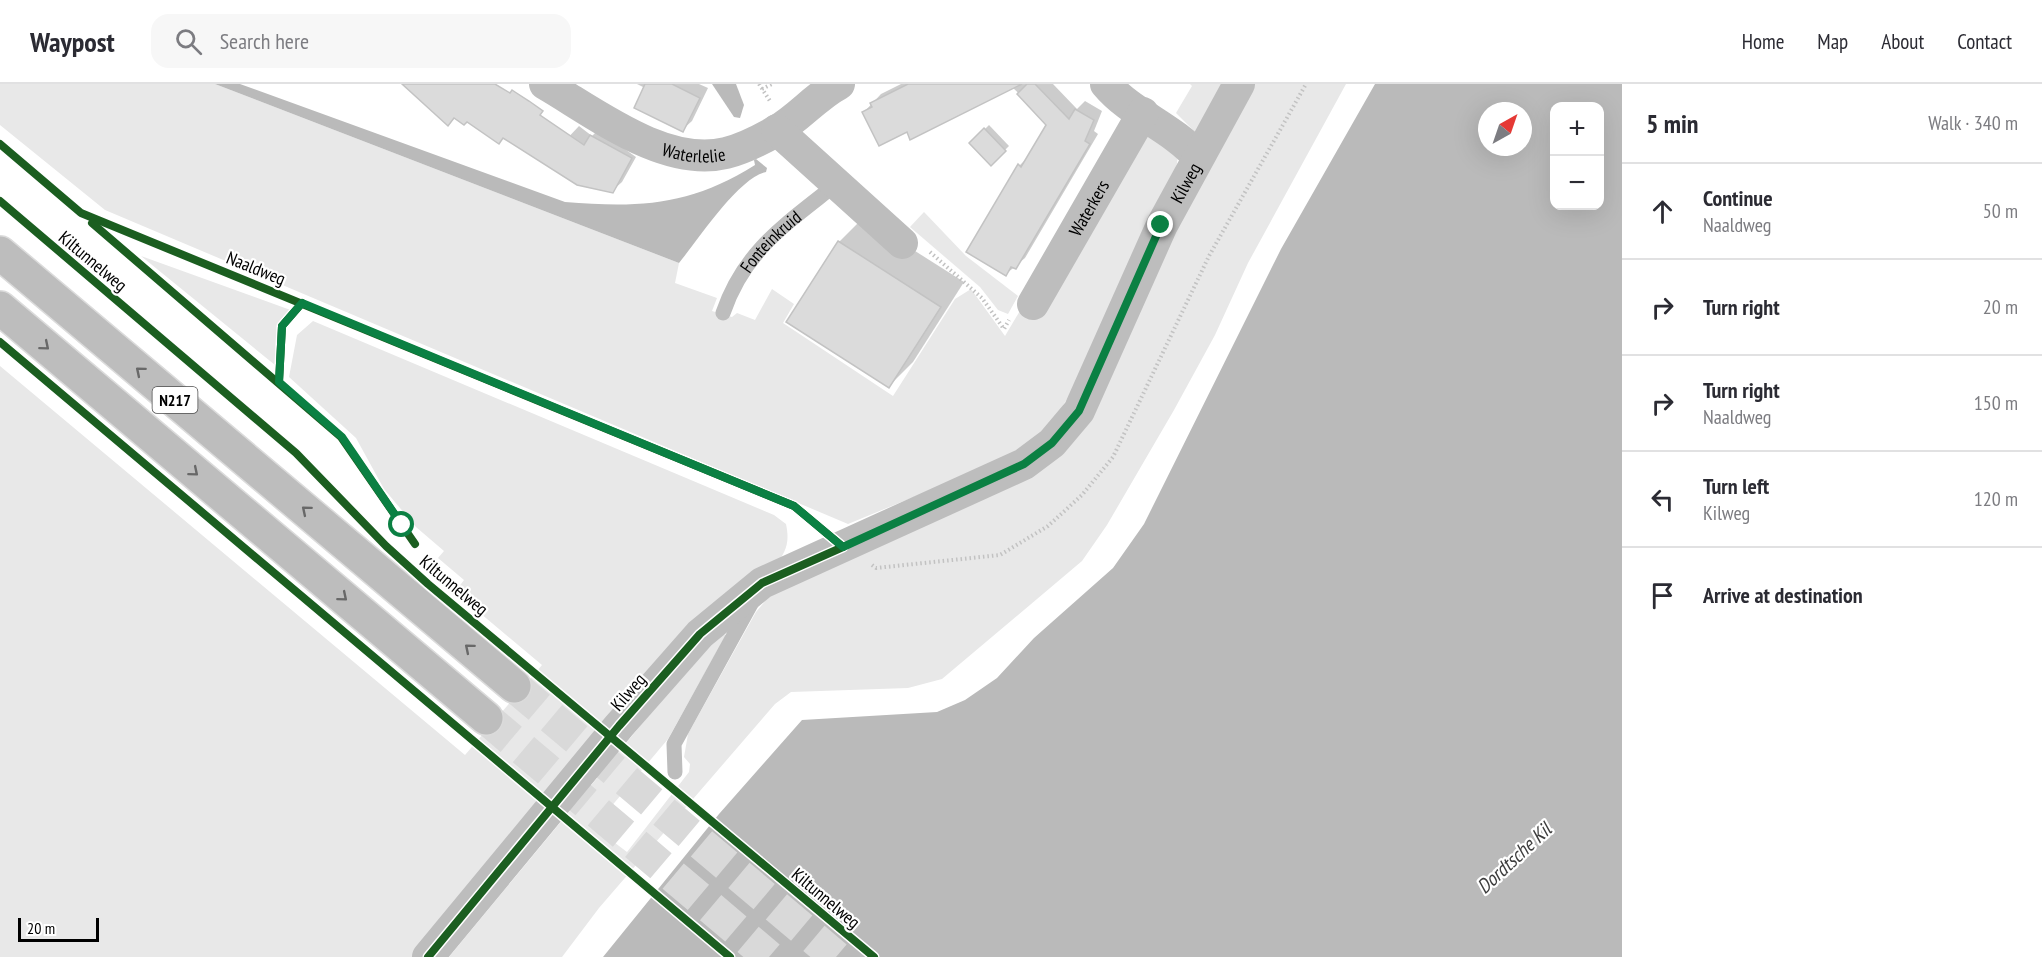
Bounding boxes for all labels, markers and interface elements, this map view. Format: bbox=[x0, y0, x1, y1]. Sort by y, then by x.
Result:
search box bbox=[151, 14, 571, 68]
text: Waypost bbox=[30, 23, 115, 60]
icon: search bbox=[172, 25, 205, 58]
text: Search here bbox=[220, 27, 309, 55]
text: Home bbox=[1742, 28, 1784, 55]
text: Map bbox=[1817, 28, 1848, 55]
text: About bbox=[1881, 28, 1924, 55]
text: Contact bbox=[1957, 28, 2012, 55]
north arrow bbox=[1478, 102, 1532, 156]
map controls bbox=[1550, 102, 1604, 210]
button: + bbox=[1550, 102, 1604, 156]
text: 5 min bbox=[1646, 107, 1699, 140]
text: Walk · 340 m bbox=[1928, 110, 2018, 136]
street label: Waterlelie bbox=[660, 137, 727, 167]
button: − bbox=[1550, 156, 1604, 210]
street label: Kilweg bbox=[1165, 159, 1205, 207]
street label: Waterkers bbox=[1063, 176, 1114, 240]
text: Continue bbox=[1703, 184, 1773, 212]
icon: ahead bbox=[1646, 195, 1679, 228]
text: 50 m bbox=[1983, 198, 2018, 224]
street label: Fonteinkruid bbox=[734, 205, 806, 277]
route end bbox=[1147, 211, 1173, 237]
text: Naaldweg bbox=[1703, 212, 1771, 238]
street label: Kiltunnelweg bbox=[54, 226, 132, 296]
street label: Naaldweg bbox=[223, 246, 289, 290]
icon: right bbox=[1646, 291, 1679, 324]
text: Turn right bbox=[1703, 293, 1780, 321]
text: 20 m bbox=[1983, 294, 2018, 320]
one-way arrow bbox=[38, 339, 49, 350]
one-way arrow bbox=[136, 367, 147, 378]
text: Turn right bbox=[1703, 376, 1780, 404]
road number: N217 bbox=[152, 387, 198, 413]
icon: right bbox=[1646, 387, 1679, 420]
text: 150 m bbox=[1974, 390, 2018, 416]
text: Naaldweg bbox=[1703, 404, 1771, 430]
one-way arrow bbox=[187, 465, 198, 476]
text: Turn left bbox=[1703, 472, 1769, 500]
icon: left bbox=[1646, 483, 1679, 516]
text: 120 m bbox=[1974, 486, 2018, 512]
text: Kilweg bbox=[1703, 500, 1750, 526]
one-way arrow bbox=[301, 506, 312, 517]
route start bbox=[388, 511, 414, 537]
street label: Kiltunnelweg bbox=[415, 550, 493, 620]
icon: arrive bbox=[1646, 579, 1679, 612]
text: Arrive at destination bbox=[1703, 581, 1863, 609]
one-way arrow bbox=[336, 590, 347, 601]
one-way arrow bbox=[465, 644, 476, 655]
street label: Kilweg bbox=[605, 668, 651, 716]
water label: Dordtsche Kil bbox=[1471, 815, 1559, 899]
street label: Kiltunnelweg bbox=[787, 863, 865, 933]
scale bar bbox=[18, 915, 99, 942]
text: 20 m bbox=[27, 918, 55, 938]

